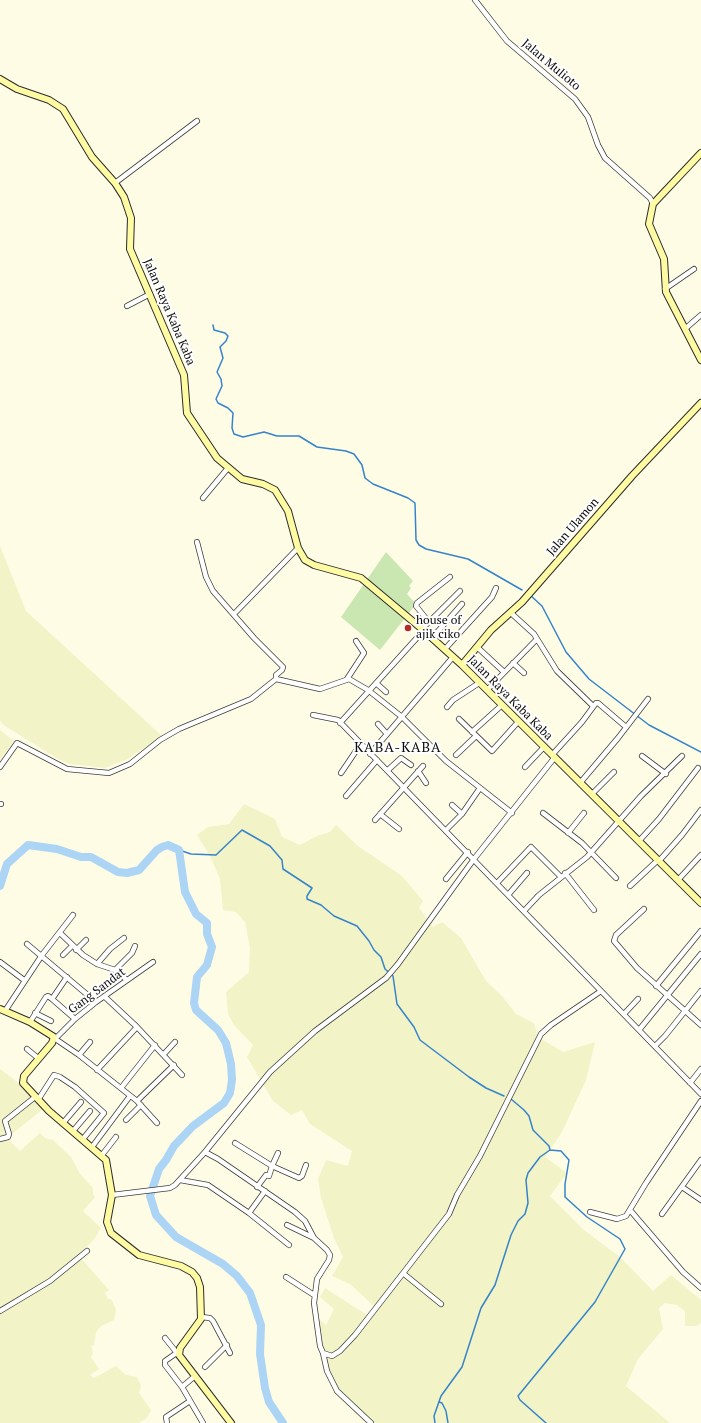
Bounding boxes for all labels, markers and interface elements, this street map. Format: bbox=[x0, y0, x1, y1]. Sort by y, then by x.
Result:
street label: Jalan Mulioto bbox=[519, 36, 583, 94]
street label: Jalan Raya Kaba Kaba bbox=[140, 257, 198, 367]
street label: Jalan Ulamon bbox=[544, 495, 602, 559]
place label: house of ajik ciko bbox=[416, 614, 461, 642]
marker: house of ajik ciko bbox=[403, 623, 413, 633]
street label: Jalan Raya Kaba Kaba bbox=[464, 652, 556, 744]
district label: KABA-KABA bbox=[354, 740, 442, 756]
street label: Gang Sandat bbox=[66, 965, 128, 1017]

